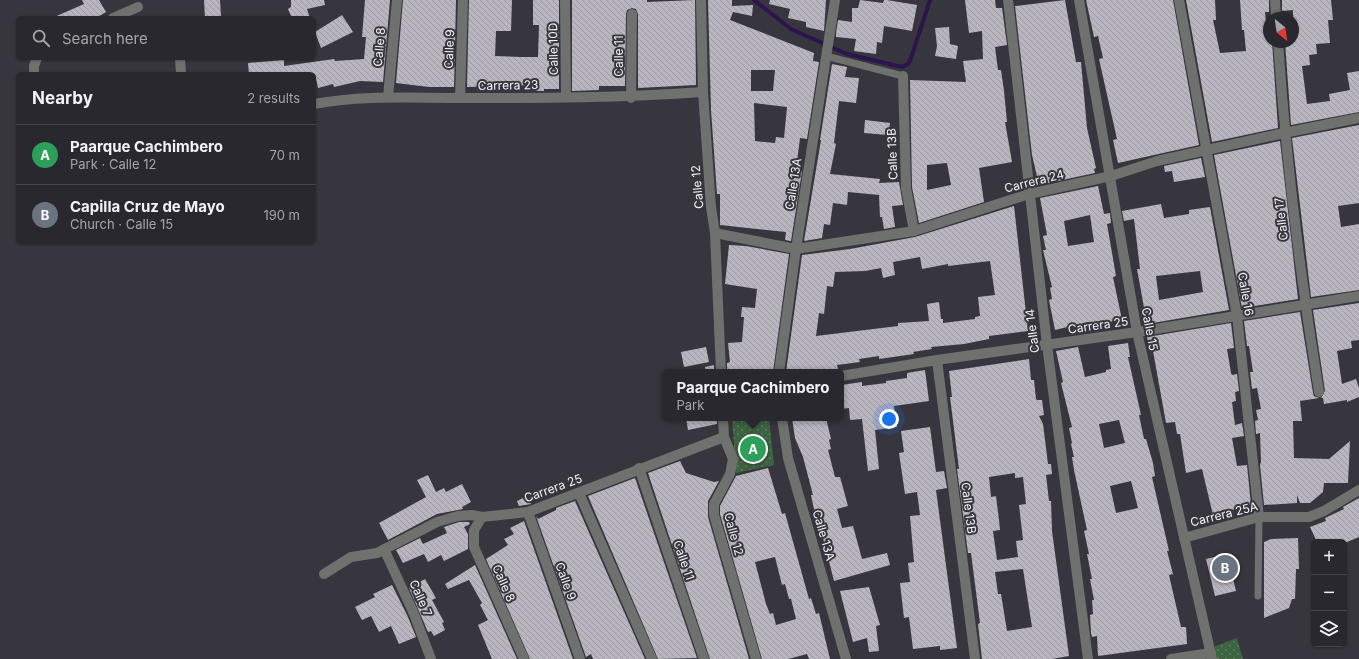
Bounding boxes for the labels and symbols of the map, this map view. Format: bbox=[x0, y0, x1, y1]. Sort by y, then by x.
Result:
north arrow bbox=[1263, 12, 1299, 48]
street label: Calle 10D bbox=[545, 22, 561, 76]
street label: Calle 8 bbox=[370, 27, 388, 67]
street label: Calle 9 bbox=[441, 29, 457, 69]
street label: Calle 11 bbox=[611, 35, 626, 77]
street label: Carrera 23 bbox=[477, 77, 539, 93]
street label: Calle 13B bbox=[884, 128, 900, 180]
street label: Calle 13A bbox=[782, 157, 804, 211]
street label: Calle 12 bbox=[688, 164, 706, 210]
street label: Carrera 24 bbox=[1003, 166, 1066, 196]
street label: Calle 17 bbox=[1271, 196, 1291, 241]
street label: Calle 16 bbox=[1235, 271, 1257, 317]
street label: Calle 15 bbox=[1138, 306, 1162, 352]
street label: Calle 14 bbox=[1022, 308, 1042, 354]
street label: Carrera 25 bbox=[1067, 313, 1129, 337]
your location bbox=[879, 409, 899, 429]
pin: A bbox=[740, 434, 766, 464]
street label: Carrera 25 bbox=[522, 471, 584, 505]
street label: Calle 13B bbox=[958, 481, 980, 535]
street label: Carrera 25A bbox=[1189, 498, 1259, 530]
street label: Calle 13A bbox=[810, 508, 838, 562]
street label: Calle 12 bbox=[721, 511, 747, 557]
street label: Calle 11 bbox=[670, 538, 698, 582]
pin: B bbox=[1212, 553, 1238, 583]
street label: Calle 9 bbox=[552, 560, 580, 602]
street label: Calle 8 bbox=[489, 562, 519, 604]
street label: Calle 7 bbox=[406, 577, 436, 619]

